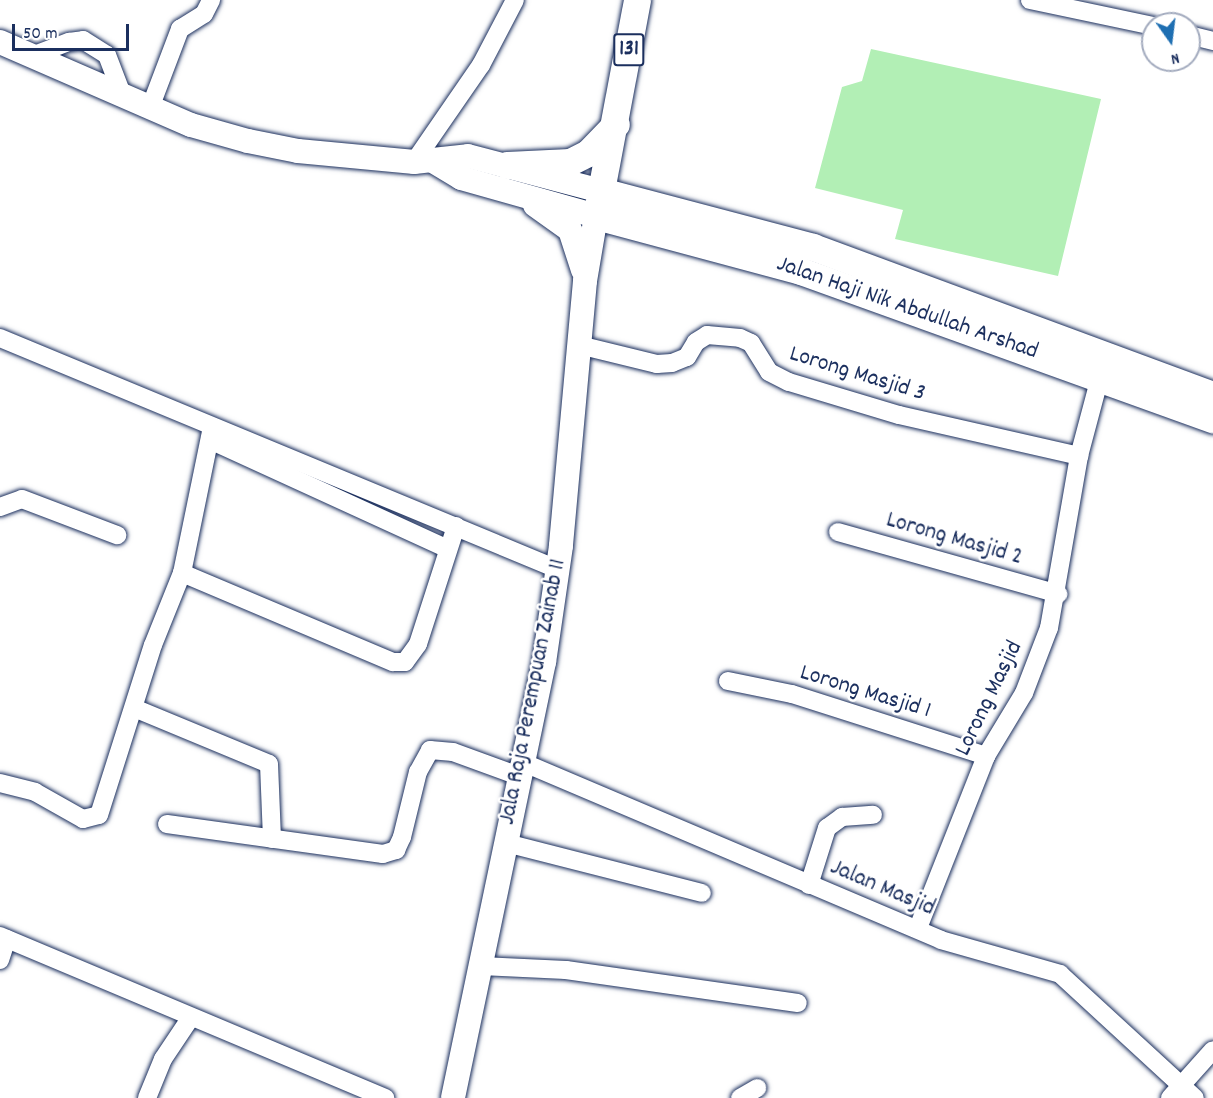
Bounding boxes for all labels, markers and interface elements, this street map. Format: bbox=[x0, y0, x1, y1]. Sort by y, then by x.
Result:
scale bar bbox=[15, 12, 132, 50]
north arrow bbox=[1141, 12, 1201, 72]
text: 50 m bbox=[23, 22, 58, 47]
road number: 131 bbox=[612, 31, 646, 69]
text: N bbox=[1168, 46, 1182, 70]
street label: Jalan Haji Nik Abdullah Arshad bbox=[772, 251, 1042, 367]
street label: Lorong Masjid 3 bbox=[786, 341, 928, 409]
street label: Lorong Masjid 2 bbox=[882, 507, 1026, 573]
street label: Jala Raja Perempuan Zainab 11 bbox=[494, 557, 574, 827]
street label: Lorong Masjid bbox=[950, 637, 1030, 761]
street label: Lorong Masjid 1 bbox=[796, 659, 934, 727]
street label: Jalan Masjid bbox=[825, 854, 939, 924]

